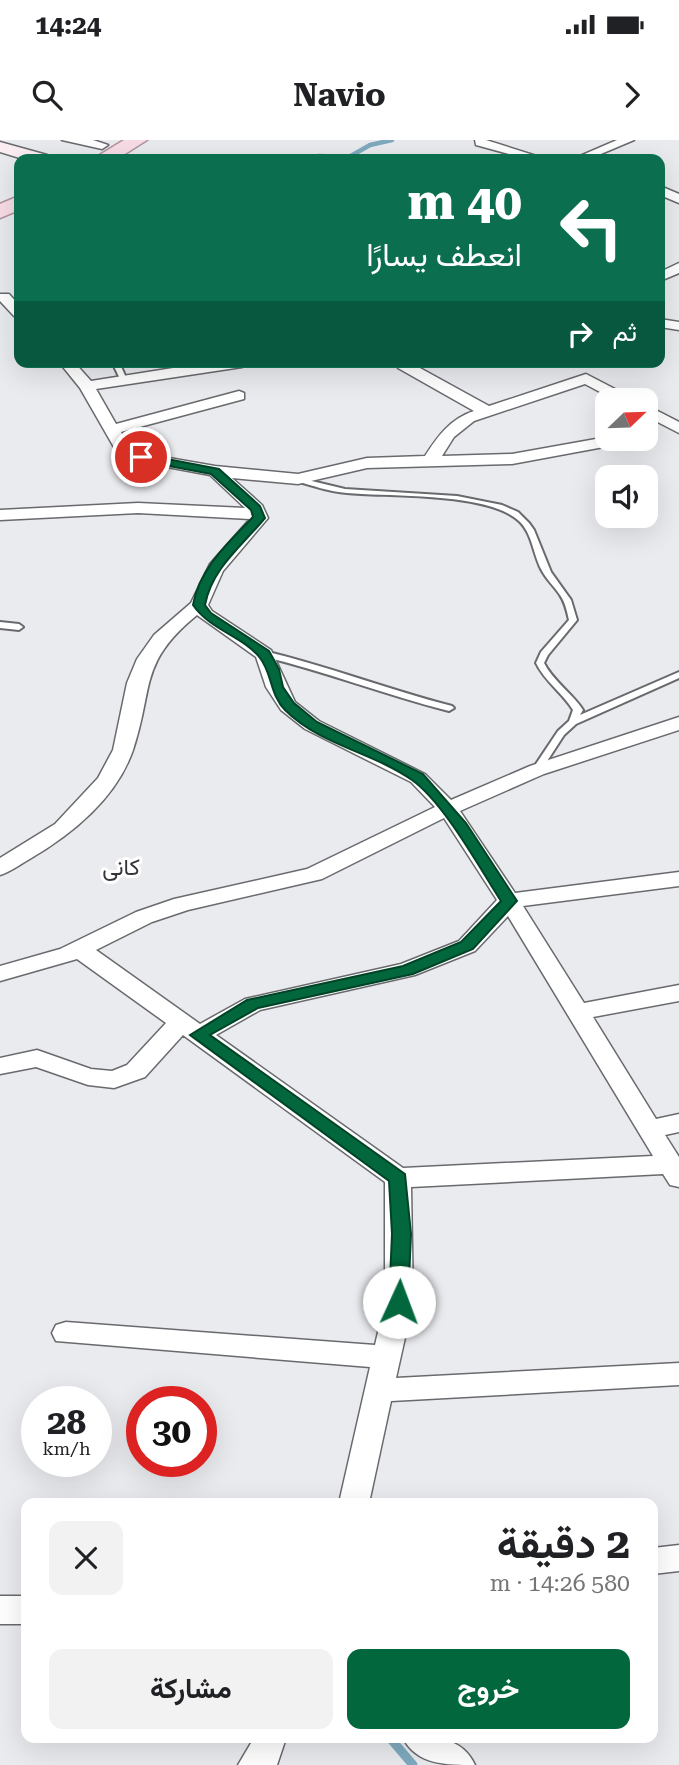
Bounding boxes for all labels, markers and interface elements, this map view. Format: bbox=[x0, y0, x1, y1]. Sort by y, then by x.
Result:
text: 14:24 bbox=[35, 10, 101, 40]
icon: search bbox=[28, 76, 66, 114]
text: Navio bbox=[293, 76, 386, 114]
icon: forward bbox=[613, 76, 651, 114]
text: 40 m bbox=[407, 174, 522, 231]
icon: left bbox=[546, 182, 637, 273]
text: انعطف يسارًا bbox=[366, 236, 522, 274]
icon: right bbox=[561, 315, 599, 353]
text: ثم bbox=[613, 317, 637, 347]
north arrow bbox=[595, 388, 658, 452]
map controls bbox=[595, 388, 658, 528]
pin bbox=[111, 427, 171, 487]
icon: arrive bbox=[122, 438, 160, 476]
button: sound bbox=[595, 465, 658, 528]
district label: کانی bbox=[102, 854, 140, 881]
position arrow bbox=[362, 1265, 436, 1339]
speed limit sign: 30 bbox=[126, 1386, 217, 1477]
text: 28 bbox=[47, 1402, 86, 1443]
text: km/h bbox=[42, 1438, 91, 1459]
text: 2 دقيقة bbox=[497, 1519, 630, 1568]
button: close bbox=[49, 1521, 123, 1595]
text: 580 m · 14:26 bbox=[490, 1570, 630, 1597]
button: مشاركة bbox=[49, 1649, 333, 1729]
button: خروج bbox=[347, 1649, 630, 1729]

